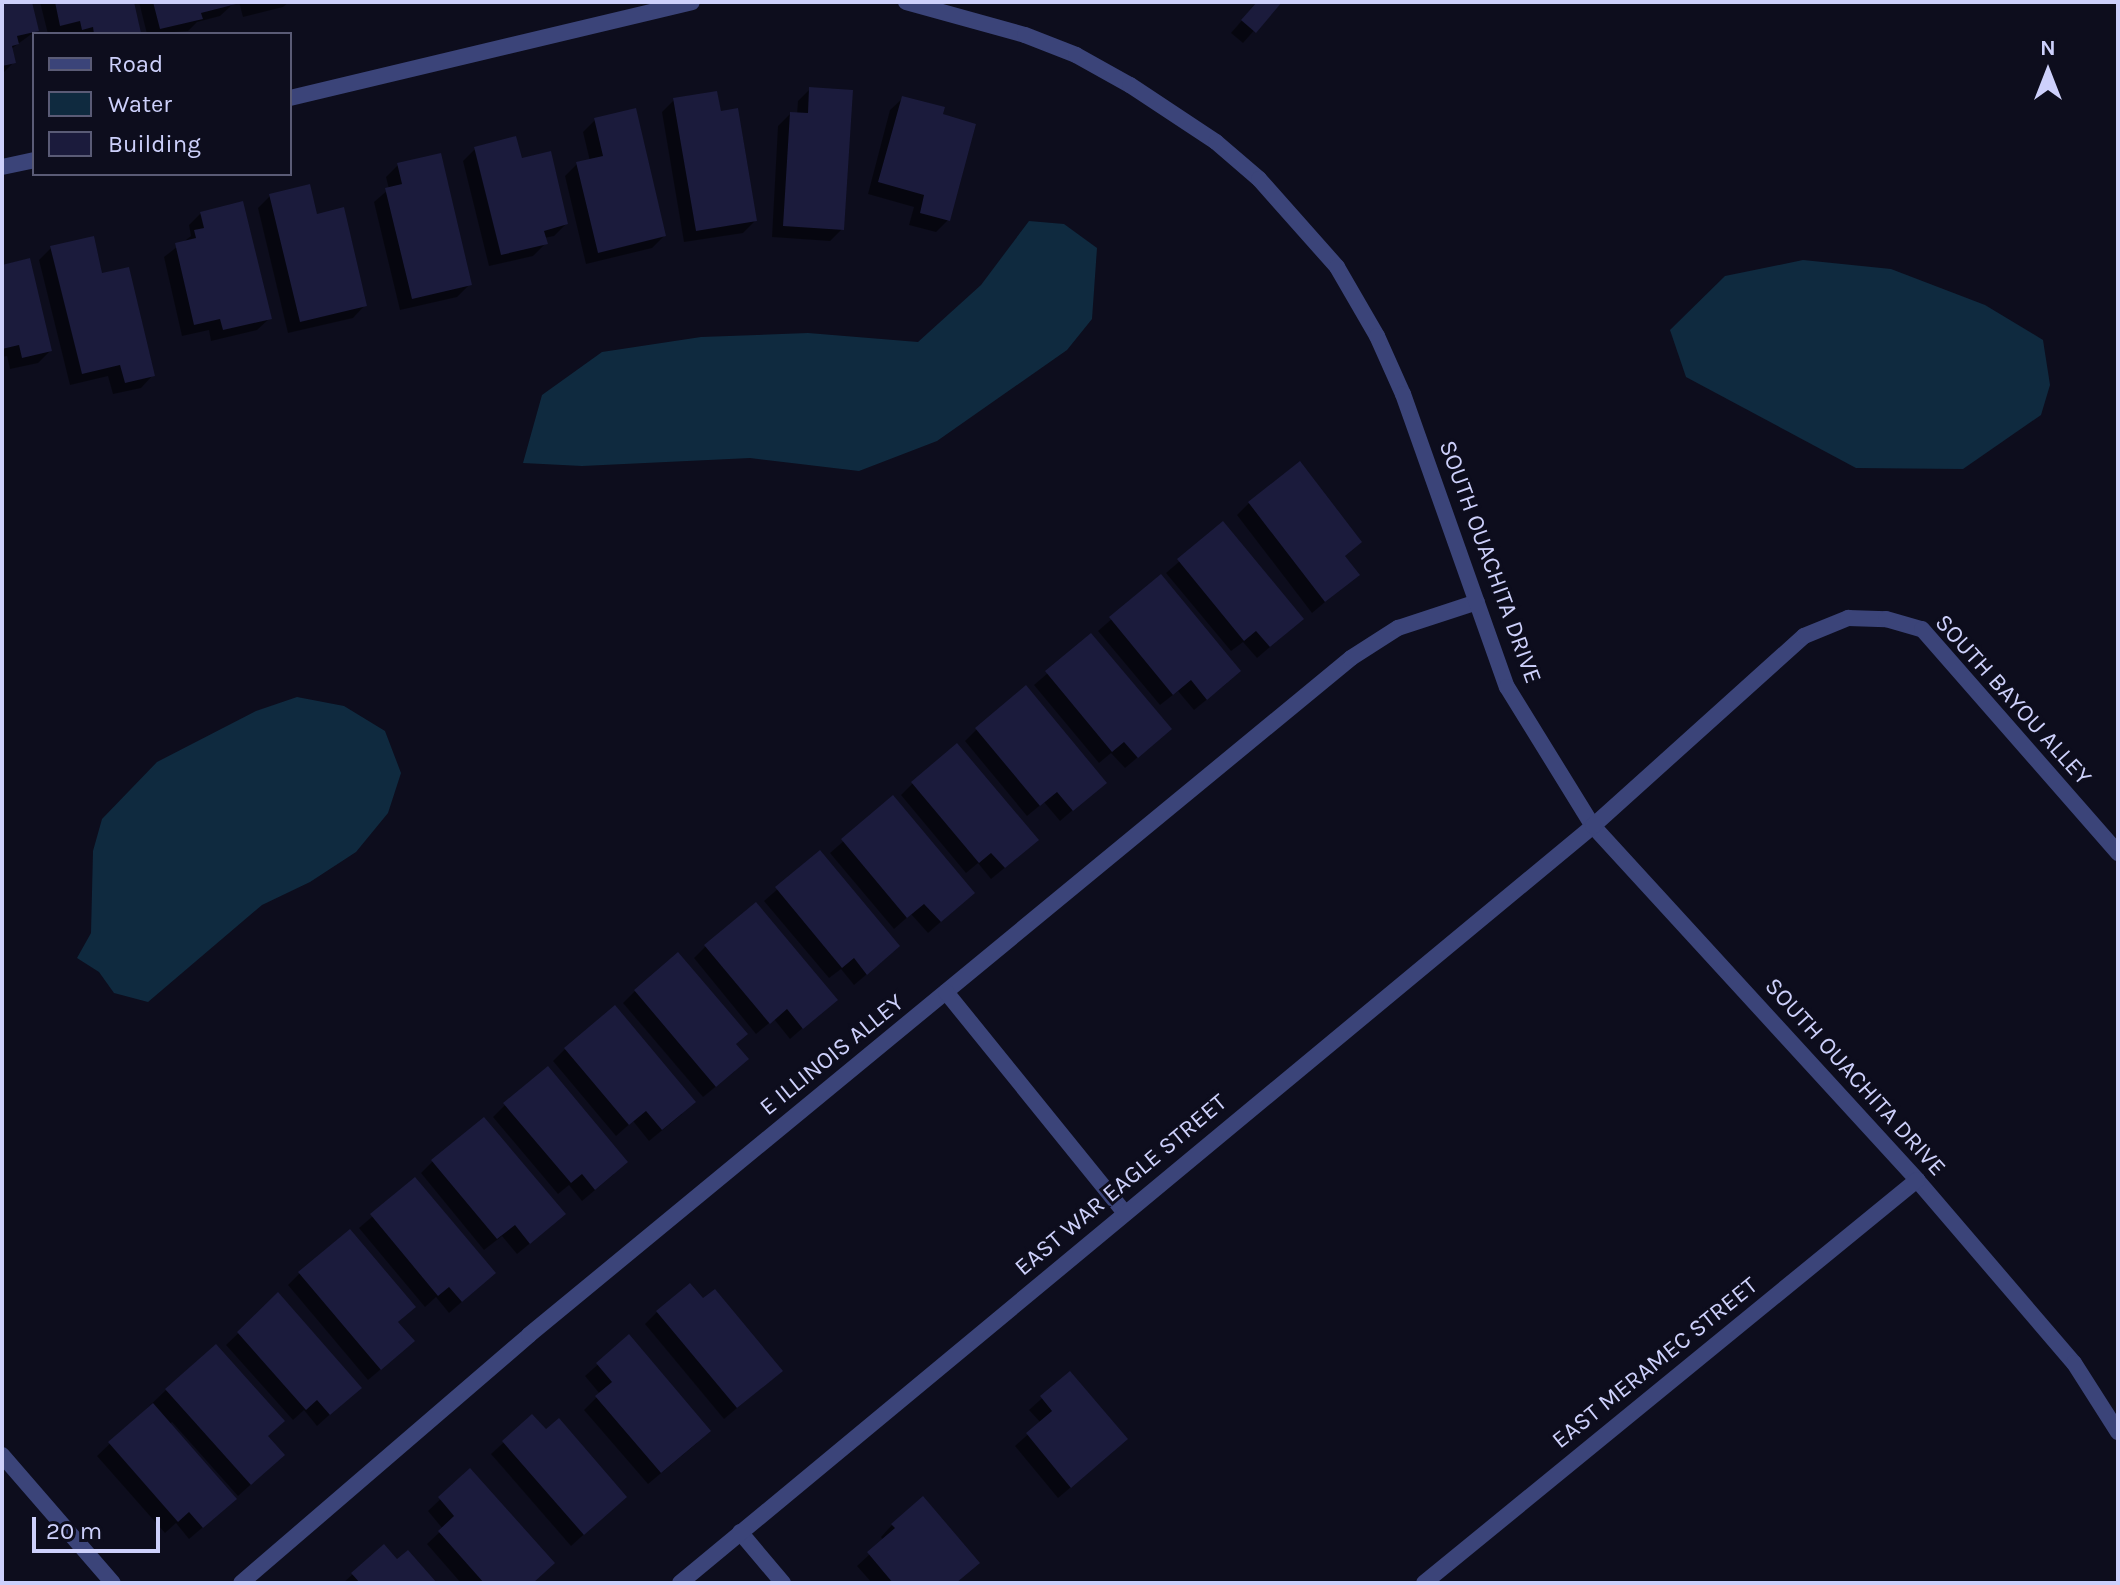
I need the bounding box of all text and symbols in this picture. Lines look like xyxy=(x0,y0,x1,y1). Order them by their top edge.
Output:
legend xyxy=(32,32,292,176)
north arrow xyxy=(2008,32,2088,112)
text: N xyxy=(2040,35,2056,61)
text: Road xyxy=(108,50,163,78)
text: Water xyxy=(108,90,172,118)
text: Building xyxy=(108,130,201,158)
street label: SOUTH OUACHITA DRIVE xyxy=(1433,437,1547,687)
street label: SOUTH BAYOU ALLEY xyxy=(1929,609,2097,791)
street label: SOUTH OUACHITA DRIVE xyxy=(1758,972,1952,1182)
street label: E ILLINOIS ALLEY xyxy=(754,988,910,1122)
street label: EAST WAR EAGLE STREET xyxy=(1009,1088,1233,1282)
street label: EAST MERAMEC STREET xyxy=(1546,1271,1764,1455)
scale bar xyxy=(36,1501,164,1551)
text: 20 m xyxy=(46,1517,102,1545)

